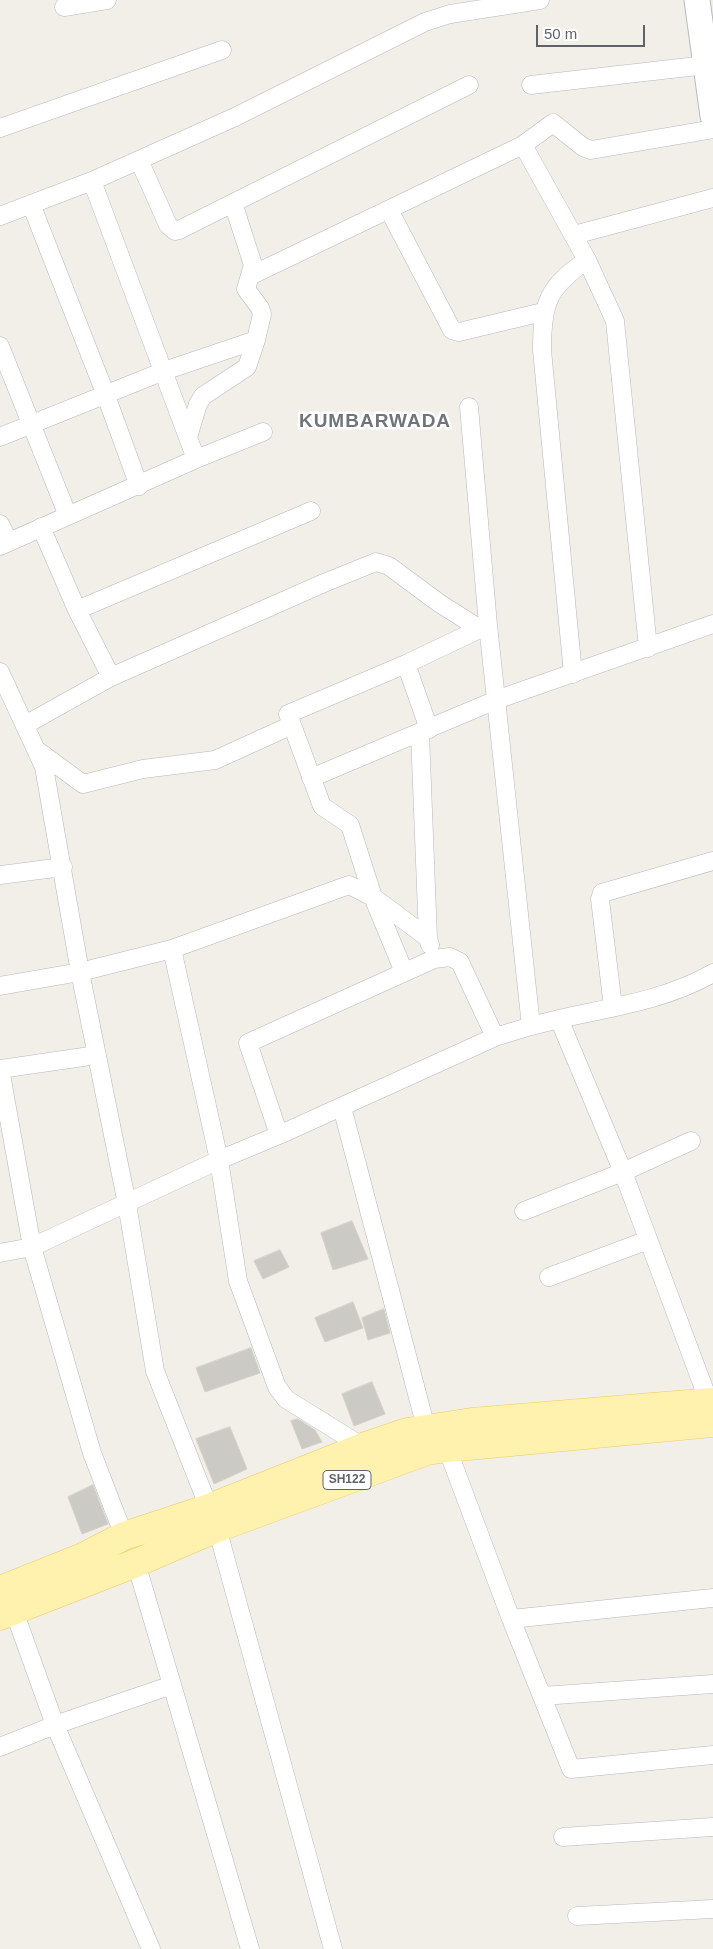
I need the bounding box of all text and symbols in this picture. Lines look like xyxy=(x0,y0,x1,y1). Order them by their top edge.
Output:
scale bar xyxy=(538,15,647,47)
text: 50 m xyxy=(544,25,577,42)
district label: KUMBARWADA xyxy=(298,411,452,433)
road number: SH122 xyxy=(323,1470,371,1490)

